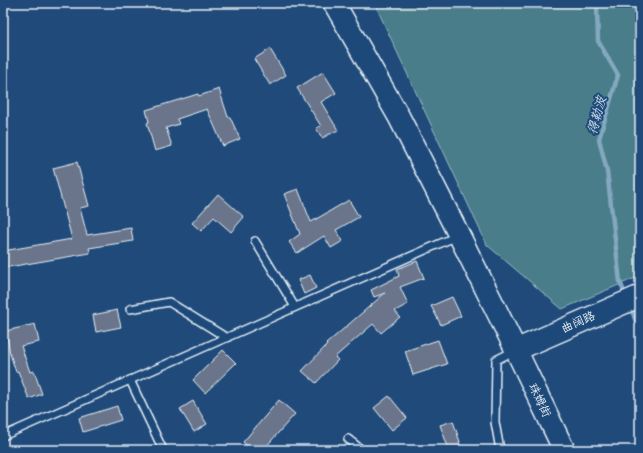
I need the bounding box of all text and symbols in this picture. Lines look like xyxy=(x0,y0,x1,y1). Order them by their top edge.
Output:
water label: 得勒波 xyxy=(582,93,613,137)
street label: 曲阔路 xyxy=(558,306,599,338)
street label: 珠姆街 xyxy=(523,380,556,421)

